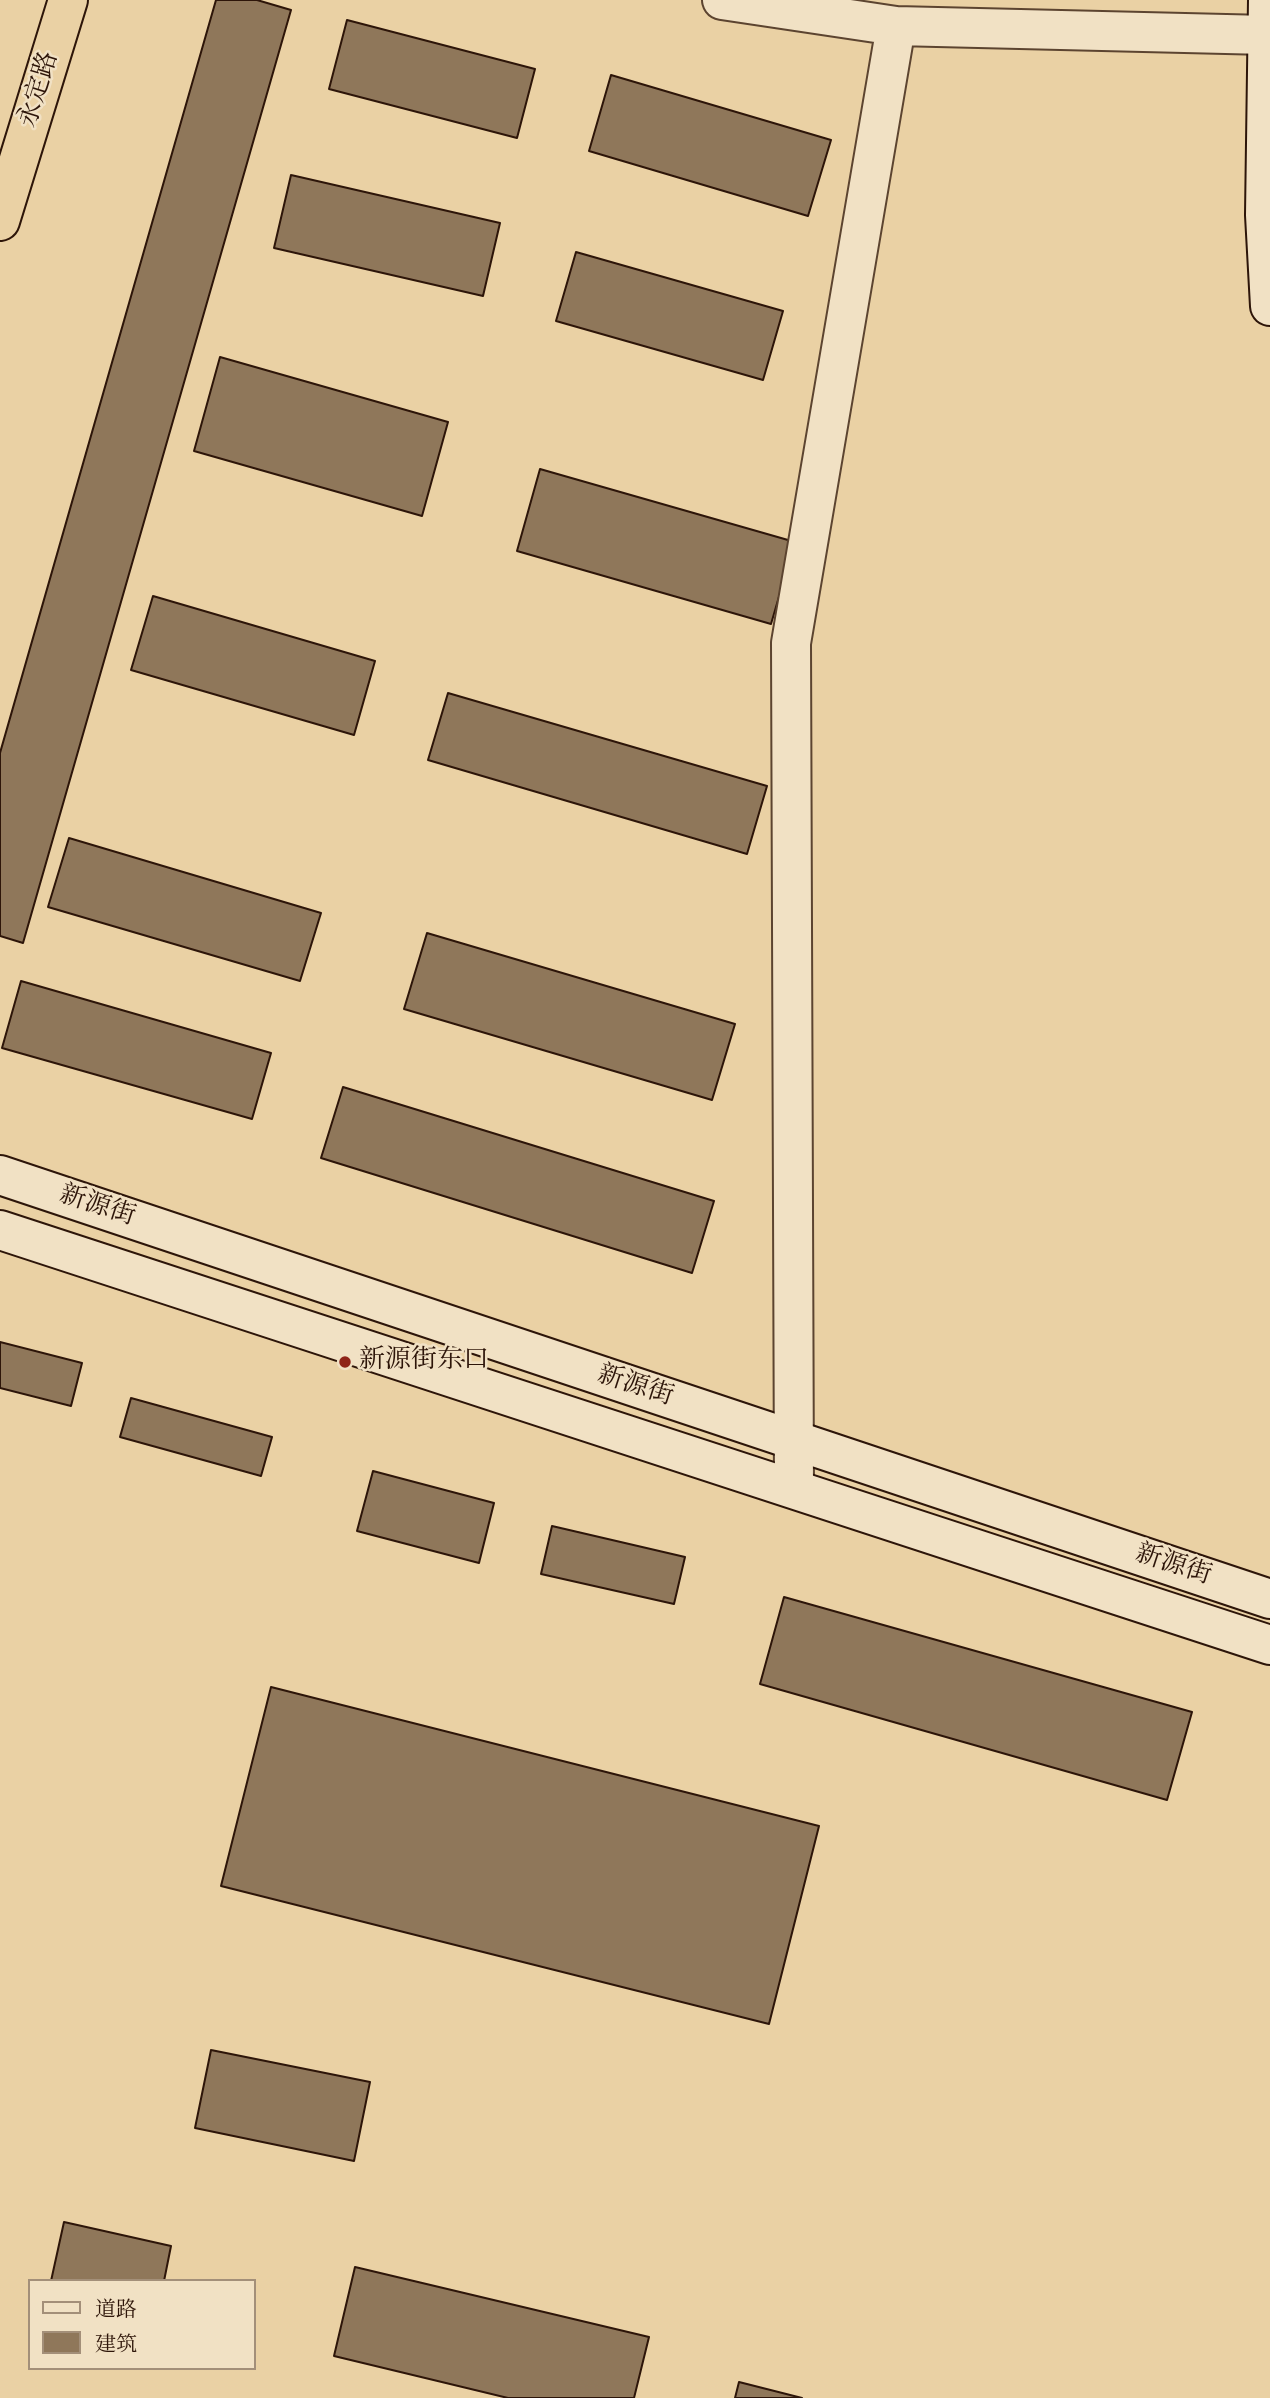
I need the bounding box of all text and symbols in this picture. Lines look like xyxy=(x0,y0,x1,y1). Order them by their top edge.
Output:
street label: 永定路 xyxy=(14,48,66,132)
street label: 新源街 xyxy=(55,1180,139,1234)
place label: 新源街东口 xyxy=(359,1346,489,1378)
marker: 新源街东口 xyxy=(337,1354,353,1370)
street label: 新源街 xyxy=(593,1360,677,1414)
street label: 新源街 xyxy=(1131,1539,1215,1593)
legend xyxy=(28,2279,256,2370)
text: 道路 xyxy=(95,2297,137,2323)
text: 建筑 xyxy=(95,2332,137,2358)

